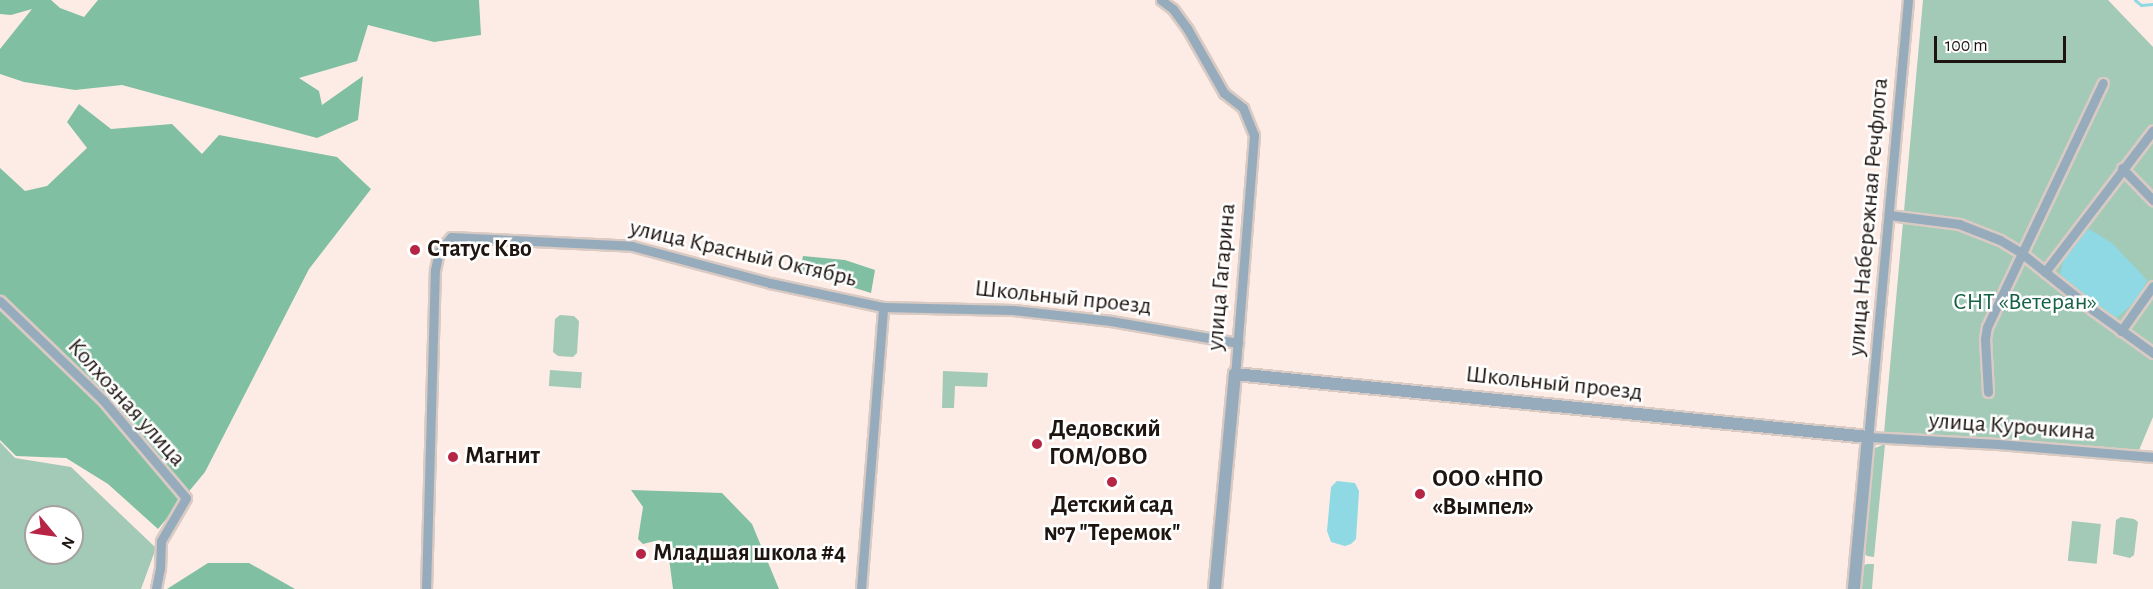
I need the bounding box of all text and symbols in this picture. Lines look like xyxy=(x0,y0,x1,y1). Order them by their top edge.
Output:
scale bar xyxy=(1937,24,2069,62)
text: 100 m xyxy=(1945,37,1988,55)
street label: улица Набережная Речфлота xyxy=(1842,77,1896,357)
street label: улица Гагарина xyxy=(1201,202,1243,352)
street label: улица Красный Октябрь xyxy=(627,214,859,294)
place label: Статус Кво xyxy=(427,236,532,264)
marker: Статус Кво xyxy=(408,243,422,257)
street label: Школьный проезд xyxy=(973,274,1153,322)
park label: СНТ «Ветеран» xyxy=(1953,289,2097,317)
street label: Колхозная улица xyxy=(61,333,191,473)
street label: Школьный проезд xyxy=(1464,360,1644,408)
street label: улица Курочкина xyxy=(1928,407,2096,447)
place label: Дедовский ГОМ/ОВО xyxy=(1049,416,1161,472)
marker: Дедовский ГОМ/ОВО xyxy=(1030,437,1044,451)
place label: Магнит xyxy=(465,443,540,471)
marker: Магнит xyxy=(446,450,460,464)
place label: ООО «НПО «Вымпел» xyxy=(1432,466,1543,522)
marker: Детский сад №7 "Теремок" xyxy=(1105,475,1119,489)
marker: ООО «НПО «Вымпел» xyxy=(1413,487,1427,501)
place label: Детский сад №7 "Теремок" xyxy=(1044,492,1180,548)
north arrow xyxy=(24,505,84,565)
text: N xyxy=(58,534,78,552)
place label: Младшая школа #4 xyxy=(653,540,846,568)
marker: Младшая школа #4 xyxy=(634,547,648,561)

